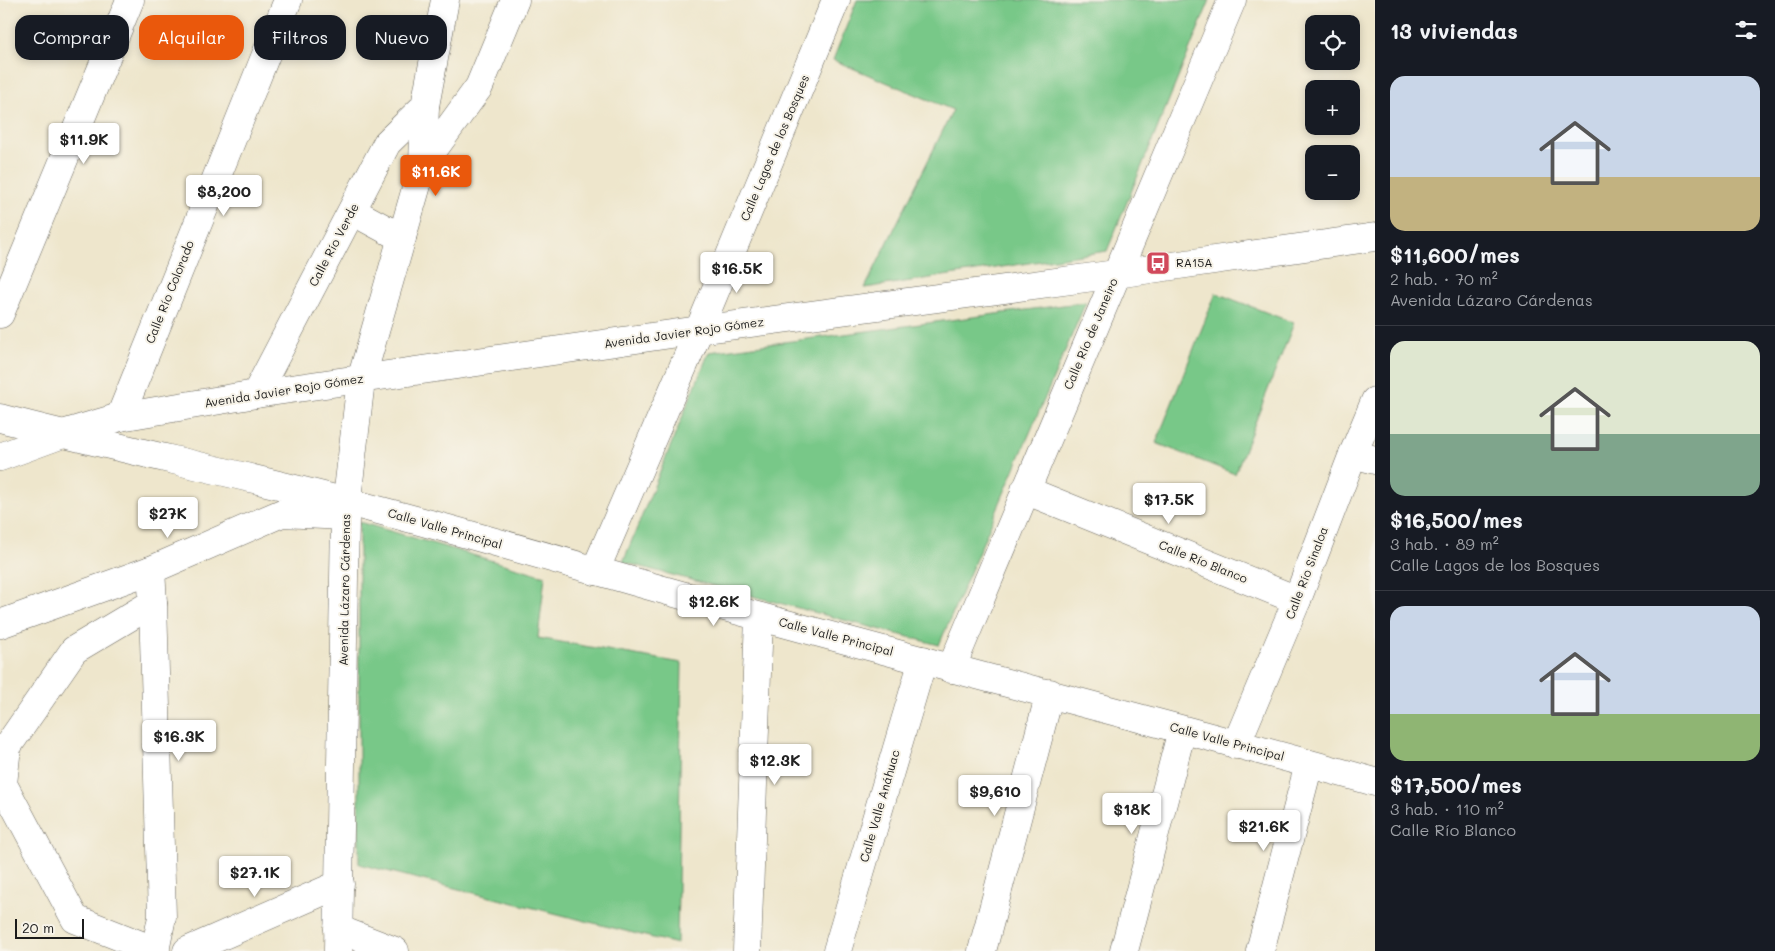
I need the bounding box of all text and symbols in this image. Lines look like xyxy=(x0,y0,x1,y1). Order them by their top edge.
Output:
chip: Comprar xyxy=(15,15,129,60)
chip: Alquilar xyxy=(139,15,244,60)
chip: Filtros xyxy=(254,15,346,60)
chip: Nuevo xyxy=(356,15,447,60)
map controls xyxy=(1305,15,1360,200)
button: locate xyxy=(1305,15,1360,70)
icon: filters xyxy=(1732,16,1760,44)
text: 13 viviendas xyxy=(1390,17,1518,44)
street label: Calle Lagos de los Bosques xyxy=(736,72,812,223)
button: + xyxy=(1305,80,1360,135)
icon: home xyxy=(1530,108,1620,198)
pin: $11.9K xyxy=(43,122,125,165)
text: $11.9K xyxy=(59,128,109,149)
button: − xyxy=(1305,145,1360,200)
pin: $11.6K xyxy=(395,154,477,197)
text: $11.6K xyxy=(411,160,461,181)
pin: $8,200 xyxy=(183,174,265,217)
text: $8,200 xyxy=(197,180,251,201)
street label: Calle Río Verde xyxy=(304,200,362,289)
street label: Calle Río Colorado xyxy=(141,238,197,346)
text: $11,600/mes xyxy=(1390,241,1520,268)
bus stop icon: RA15A xyxy=(1145,250,1171,276)
pin: $16.5K xyxy=(696,252,778,294)
place label: RA15A xyxy=(1176,254,1213,270)
text: $16.5K xyxy=(711,257,763,278)
text: 2 hab. · 70 m² xyxy=(1390,268,1498,289)
street label: Calle Río de Janeiro xyxy=(1059,275,1121,392)
text: Avenida Lázaro Cárdenas xyxy=(1390,289,1593,310)
street label: Avenida Javier Rojo Gómez xyxy=(603,313,765,351)
street label: Avenida Javier Rojo Gómez xyxy=(203,369,365,411)
icon: home xyxy=(1530,374,1620,464)
pin: $17.5K xyxy=(1128,482,1210,525)
text: $17.5K xyxy=(1144,488,1194,509)
pin: $27K xyxy=(138,496,198,539)
text: $27K xyxy=(149,502,187,523)
street label: Calle Valle Principal xyxy=(386,504,504,552)
text: $16,500/mes xyxy=(1390,506,1523,533)
street label: Avenida Lázaro Cárdenas xyxy=(335,514,353,666)
street label: Calle Río Sinaloa xyxy=(1281,524,1331,621)
text: 3 hab. · 89 m² xyxy=(1390,533,1499,554)
street label: Calle Río Blanco xyxy=(1157,536,1250,586)
text: Calle Lagos de los Bosques xyxy=(1390,554,1600,575)
pin: $12.6K xyxy=(673,584,755,627)
text: $12.6K xyxy=(688,590,740,611)
street label: Calle Valle Principal xyxy=(777,613,895,659)
icon: home xyxy=(1530,639,1620,729)
street label: Calle Valle Principal xyxy=(1168,718,1286,764)
pin: $16.3K xyxy=(138,720,220,762)
text: $16.3K xyxy=(153,725,205,746)
pin: $12.3K xyxy=(734,744,816,786)
street label: Calle Valle Anáhuac xyxy=(855,748,903,864)
text: $12.3K xyxy=(750,749,800,770)
text: $17,500/mes xyxy=(1390,771,1522,798)
pin: $9,610 xyxy=(954,774,1036,817)
text: $9,610 xyxy=(969,780,1021,801)
pin: $18K xyxy=(1102,792,1162,835)
text: $18K xyxy=(1113,798,1151,819)
text: 3 hab. · 110 m² xyxy=(1390,798,1504,819)
pin: $21.6K xyxy=(1223,810,1305,852)
text: $21.6K xyxy=(1238,815,1290,836)
text: Calle Río Blanco xyxy=(1390,819,1516,840)
pin: $27.1K xyxy=(214,856,296,898)
text: $27.1K xyxy=(230,861,280,882)
scale bar xyxy=(15,916,84,939)
text: 20 m xyxy=(22,918,54,937)

